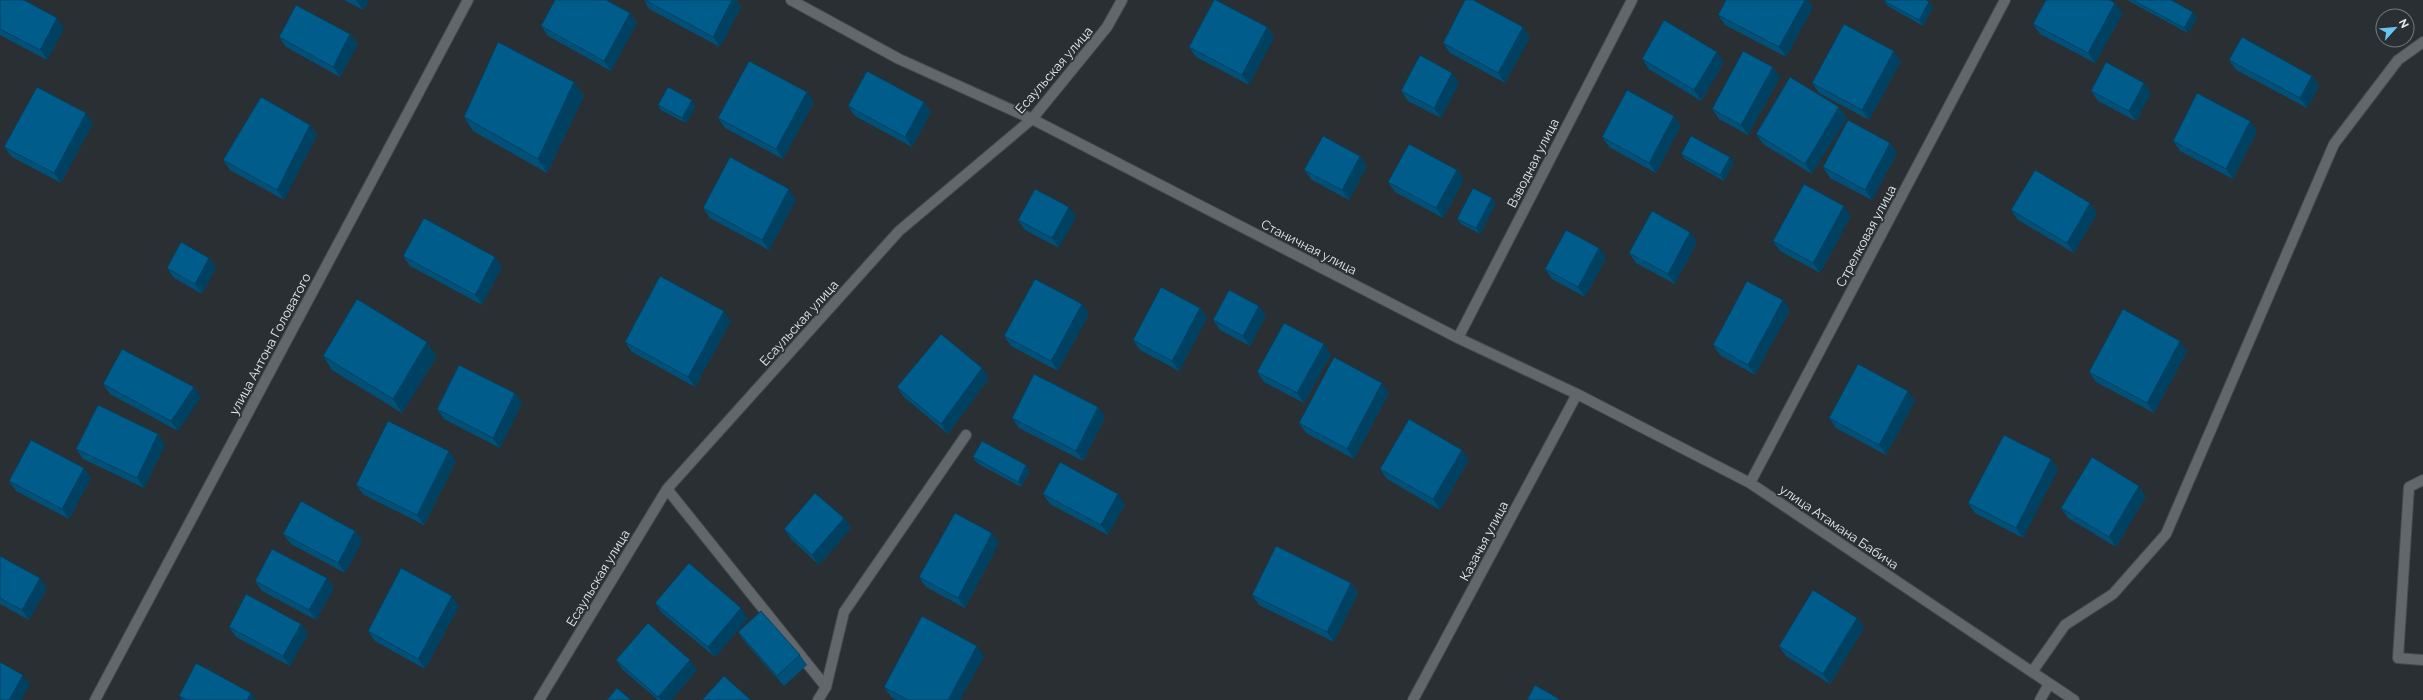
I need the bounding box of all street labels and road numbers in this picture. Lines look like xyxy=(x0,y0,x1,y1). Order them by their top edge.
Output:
street label: Есаульская улица xyxy=(1012,24,1096,116)
street label: Взводная улица xyxy=(1504,116,1562,210)
street label: Стрелковая улица xyxy=(1833,183,1899,289)
street label: Станичная улица xyxy=(1259,216,1359,278)
street label: улица Антона Головатого xyxy=(226,270,314,417)
street label: Есаульская улица xyxy=(757,277,841,369)
street label: улица Атамана Бабича xyxy=(1777,482,1901,572)
street label: Казачья улица xyxy=(1457,499,1511,583)
street label: Есаульская улица xyxy=(563,527,633,629)

